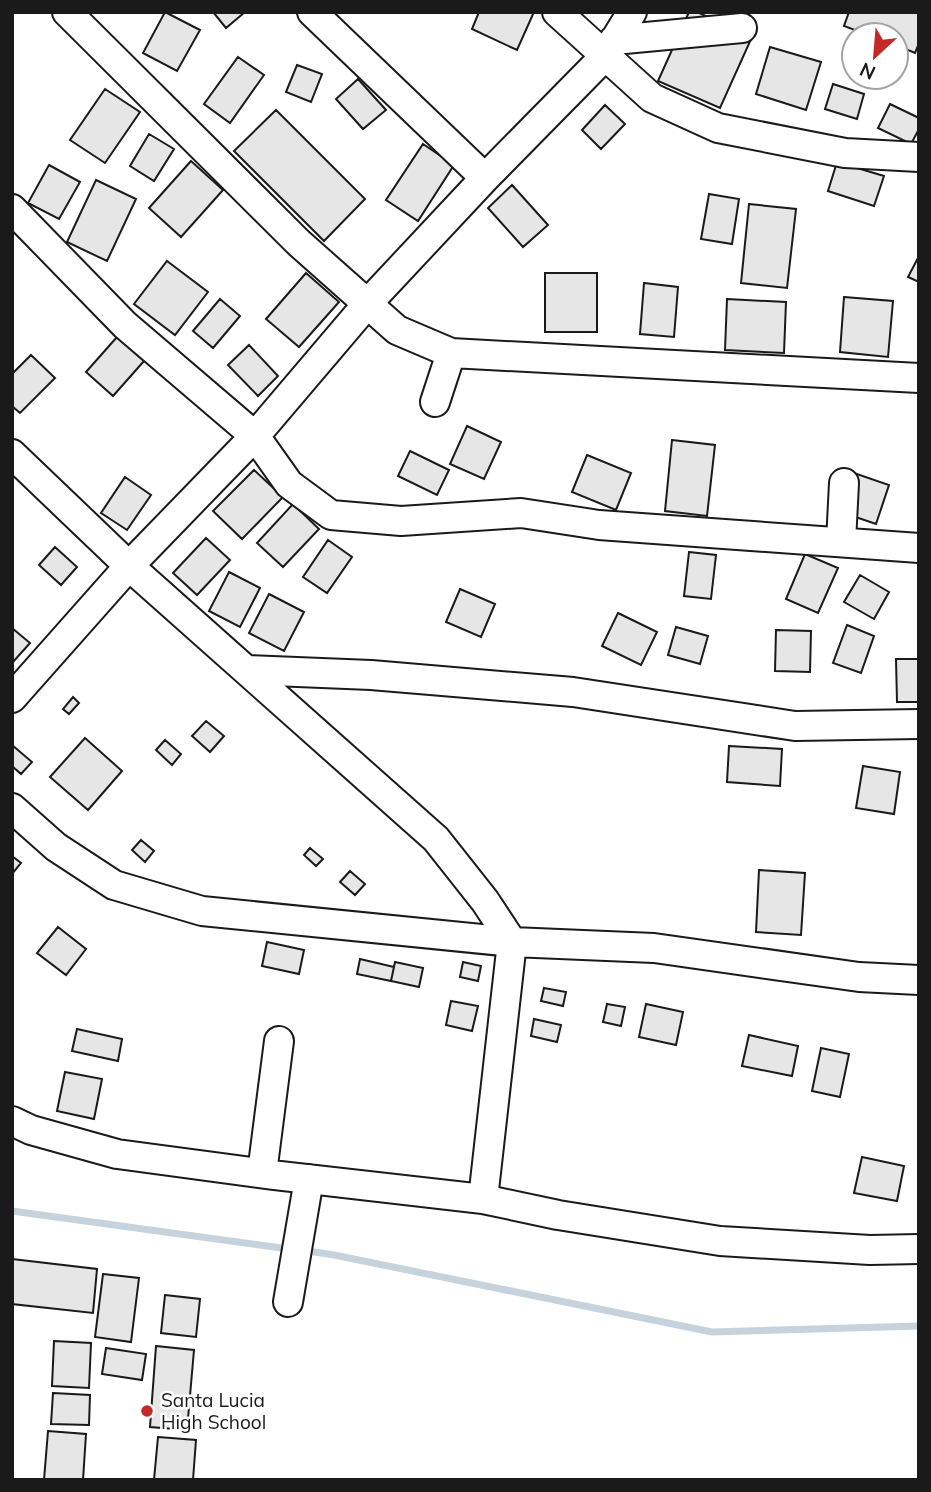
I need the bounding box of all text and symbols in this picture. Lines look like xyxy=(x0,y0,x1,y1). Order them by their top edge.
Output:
north arrow xyxy=(840,21,910,91)
text: N xyxy=(856,57,879,85)
place label: Santa Lucia High School xyxy=(161,1388,266,1434)
marker: Santa Lucia High School xyxy=(139,1403,155,1419)

